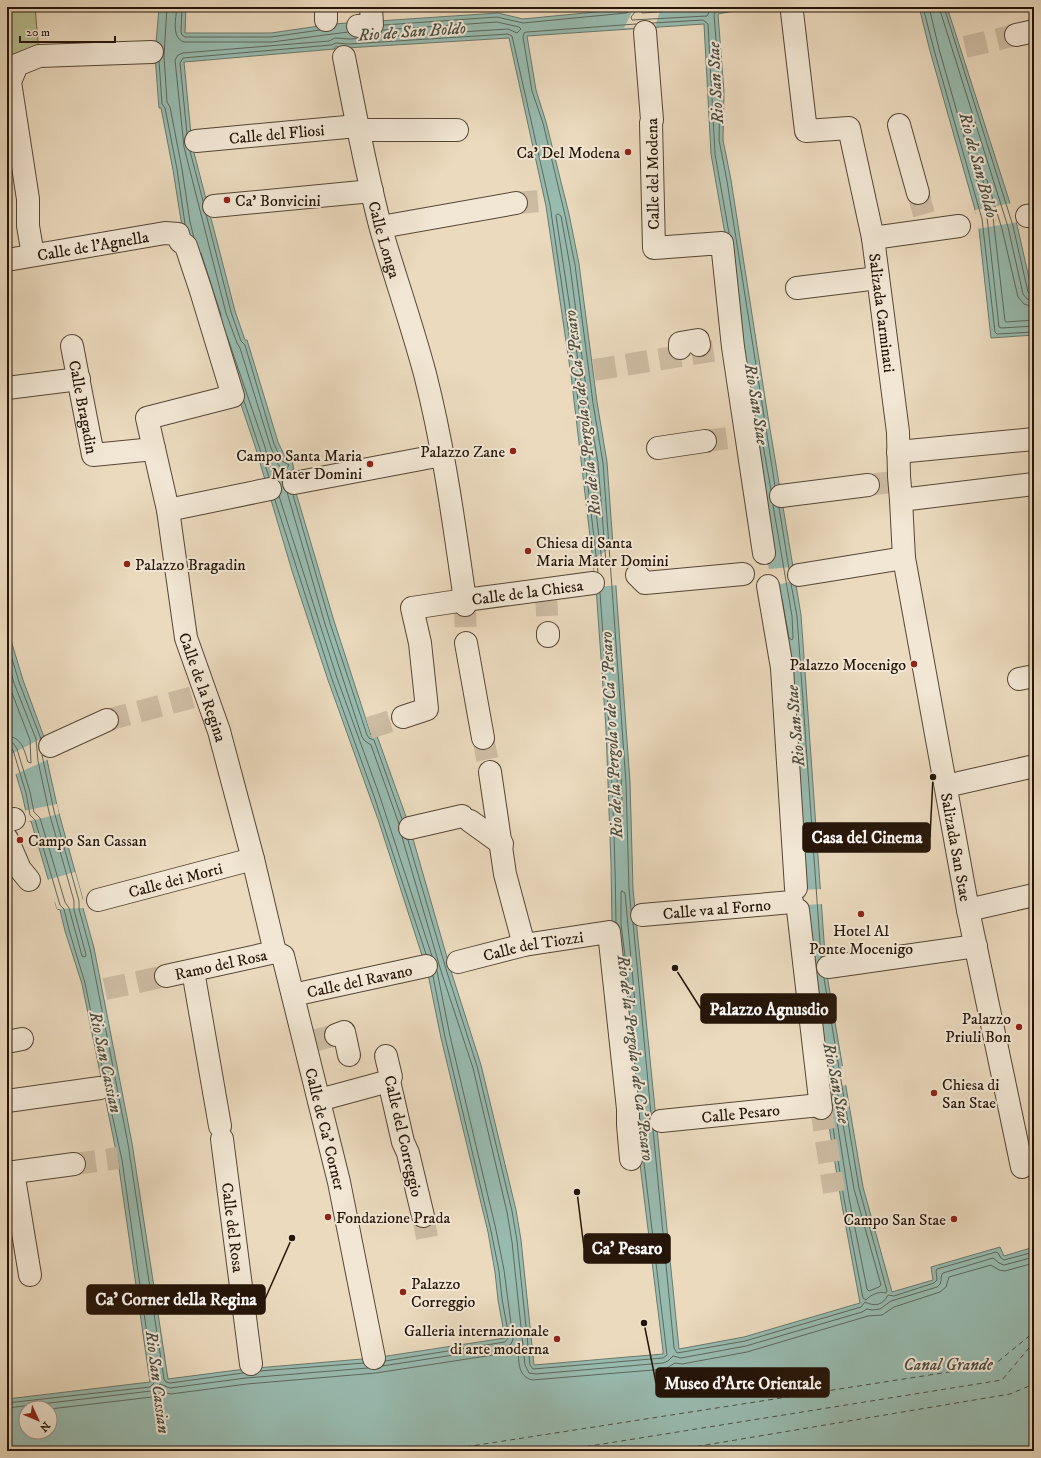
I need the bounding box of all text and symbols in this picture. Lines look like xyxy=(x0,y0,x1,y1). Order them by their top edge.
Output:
water label: Rio de San Boldo xyxy=(356,17,467,47)
scale bar xyxy=(20,18,115,44)
text: 20 m xyxy=(26,25,50,40)
water label: Rio San Stae xyxy=(703,40,729,125)
water label: Rio de San Boldo xyxy=(953,109,1003,220)
street label: Calle del Modena xyxy=(642,118,664,230)
street label: Calle del Fliosi xyxy=(228,120,325,149)
place label: Ca' Del Modena xyxy=(516,143,620,163)
marker: Ca' Del Modena xyxy=(623,147,633,157)
place label: Ca' Bonvicini xyxy=(235,191,321,211)
marker: Ca' Bonvicini xyxy=(222,195,232,205)
street label: Calle Longa xyxy=(363,199,404,281)
street label: Calle de l'Agnella xyxy=(36,227,150,266)
street label: Salizada Carminati xyxy=(864,252,899,374)
water label: Rio de la Pergola o de Ca' Pesaro xyxy=(559,309,607,518)
street label: Calle Bragadin xyxy=(64,359,102,456)
water label: Rio San Stae xyxy=(739,361,773,448)
place label: Palazzo Zane xyxy=(420,442,505,462)
place label: Campo Santa Maria Mater Domini xyxy=(236,446,362,484)
marker: Palazzo Zane xyxy=(508,446,518,456)
marker: Campo Santa Maria Mater Domini xyxy=(365,459,375,469)
place label: Chiesa di Santa Maria Mater Domini xyxy=(536,533,669,571)
marker: Chiesa di Santa Maria Mater Domini xyxy=(523,546,533,556)
place label: Palazzo Bragadin xyxy=(135,555,246,575)
marker: Palazzo Bragadin xyxy=(122,559,132,569)
street label: Calle de la Chiesa xyxy=(471,575,585,610)
street label: Calle de la Regina xyxy=(174,630,230,744)
water label: Rio de la Pergola o de Ca' Pesaro xyxy=(596,631,628,840)
place label: Palazzo Mocenigo xyxy=(789,655,906,675)
marker: Palazzo Mocenigo xyxy=(909,659,919,669)
water label: Rio San Stae xyxy=(781,683,811,769)
street label: Salizada San Stae xyxy=(936,791,975,903)
callout: Casa del Cinema xyxy=(803,823,930,852)
text: Casa del Cinema xyxy=(812,827,923,849)
place label: Campo San Cassan xyxy=(28,831,148,851)
marker: Campo San Cassan xyxy=(15,835,25,845)
street label: Calle dei Morti xyxy=(126,858,225,903)
street label: Calle va al Forno xyxy=(662,895,772,924)
marker: Hotel Al Ponte Mocenigo xyxy=(856,909,866,919)
place label: Hotel Al Ponte Mocenigo xyxy=(809,921,913,959)
street label: Calle del Tiozzi xyxy=(481,927,585,966)
street label: Ramo del Rosa xyxy=(173,945,269,985)
water label: Rio de la Pergola o de Ca' Pesaro xyxy=(611,953,659,1162)
street label: Calle del Ravano xyxy=(305,960,414,1003)
callout: Palazzo Agnusdio xyxy=(701,994,836,1023)
text: Palazzo Agnusdio xyxy=(710,999,829,1021)
water label: Rio San Cassian xyxy=(83,1008,127,1115)
place label: Palazzo Priuli Bon xyxy=(945,1009,1012,1047)
marker: Palazzo Priuli Bon xyxy=(1014,1022,1024,1032)
water label: Rio San Stae xyxy=(817,1040,855,1127)
street label: Calle de Ca' Corner xyxy=(300,1066,349,1192)
street label: Calle del Correggio xyxy=(379,1073,427,1199)
place label: Chiesa di San Stae xyxy=(942,1075,999,1113)
marker: Chiesa di San Stae xyxy=(929,1088,939,1098)
street label: Calle Pesaro xyxy=(701,1100,781,1128)
street label: Calle del Rosa xyxy=(217,1181,248,1274)
place label: Fondazione Prada xyxy=(336,1208,450,1228)
place label: Campo San Stae xyxy=(843,1210,946,1230)
marker: Fondazione Prada xyxy=(323,1212,333,1222)
marker: Campo San Stae xyxy=(949,1214,959,1224)
callout: Ca' Pesaro xyxy=(584,1234,670,1263)
text: Ca' Pesaro xyxy=(592,1238,662,1260)
place label: Palazzo Correggio xyxy=(411,1274,476,1312)
callout: Ca' Corner della Regina xyxy=(87,1285,265,1314)
marker: Palazzo Correggio xyxy=(398,1287,408,1297)
text: Ca' Corner della Regina xyxy=(95,1289,258,1311)
place label: Galleria internazionale di arte moderna xyxy=(404,1321,549,1359)
water label: Rio San Cassian xyxy=(140,1329,174,1435)
marker: Galleria internazionale di arte moderna xyxy=(552,1334,562,1344)
water label: Canal Grande xyxy=(903,1354,994,1376)
callout: Museo d'Arte Orientale xyxy=(656,1368,829,1397)
text: Museo d'Arte Orientale xyxy=(664,1373,822,1395)
north arrow xyxy=(18,1400,58,1440)
text: N xyxy=(36,1418,53,1434)

